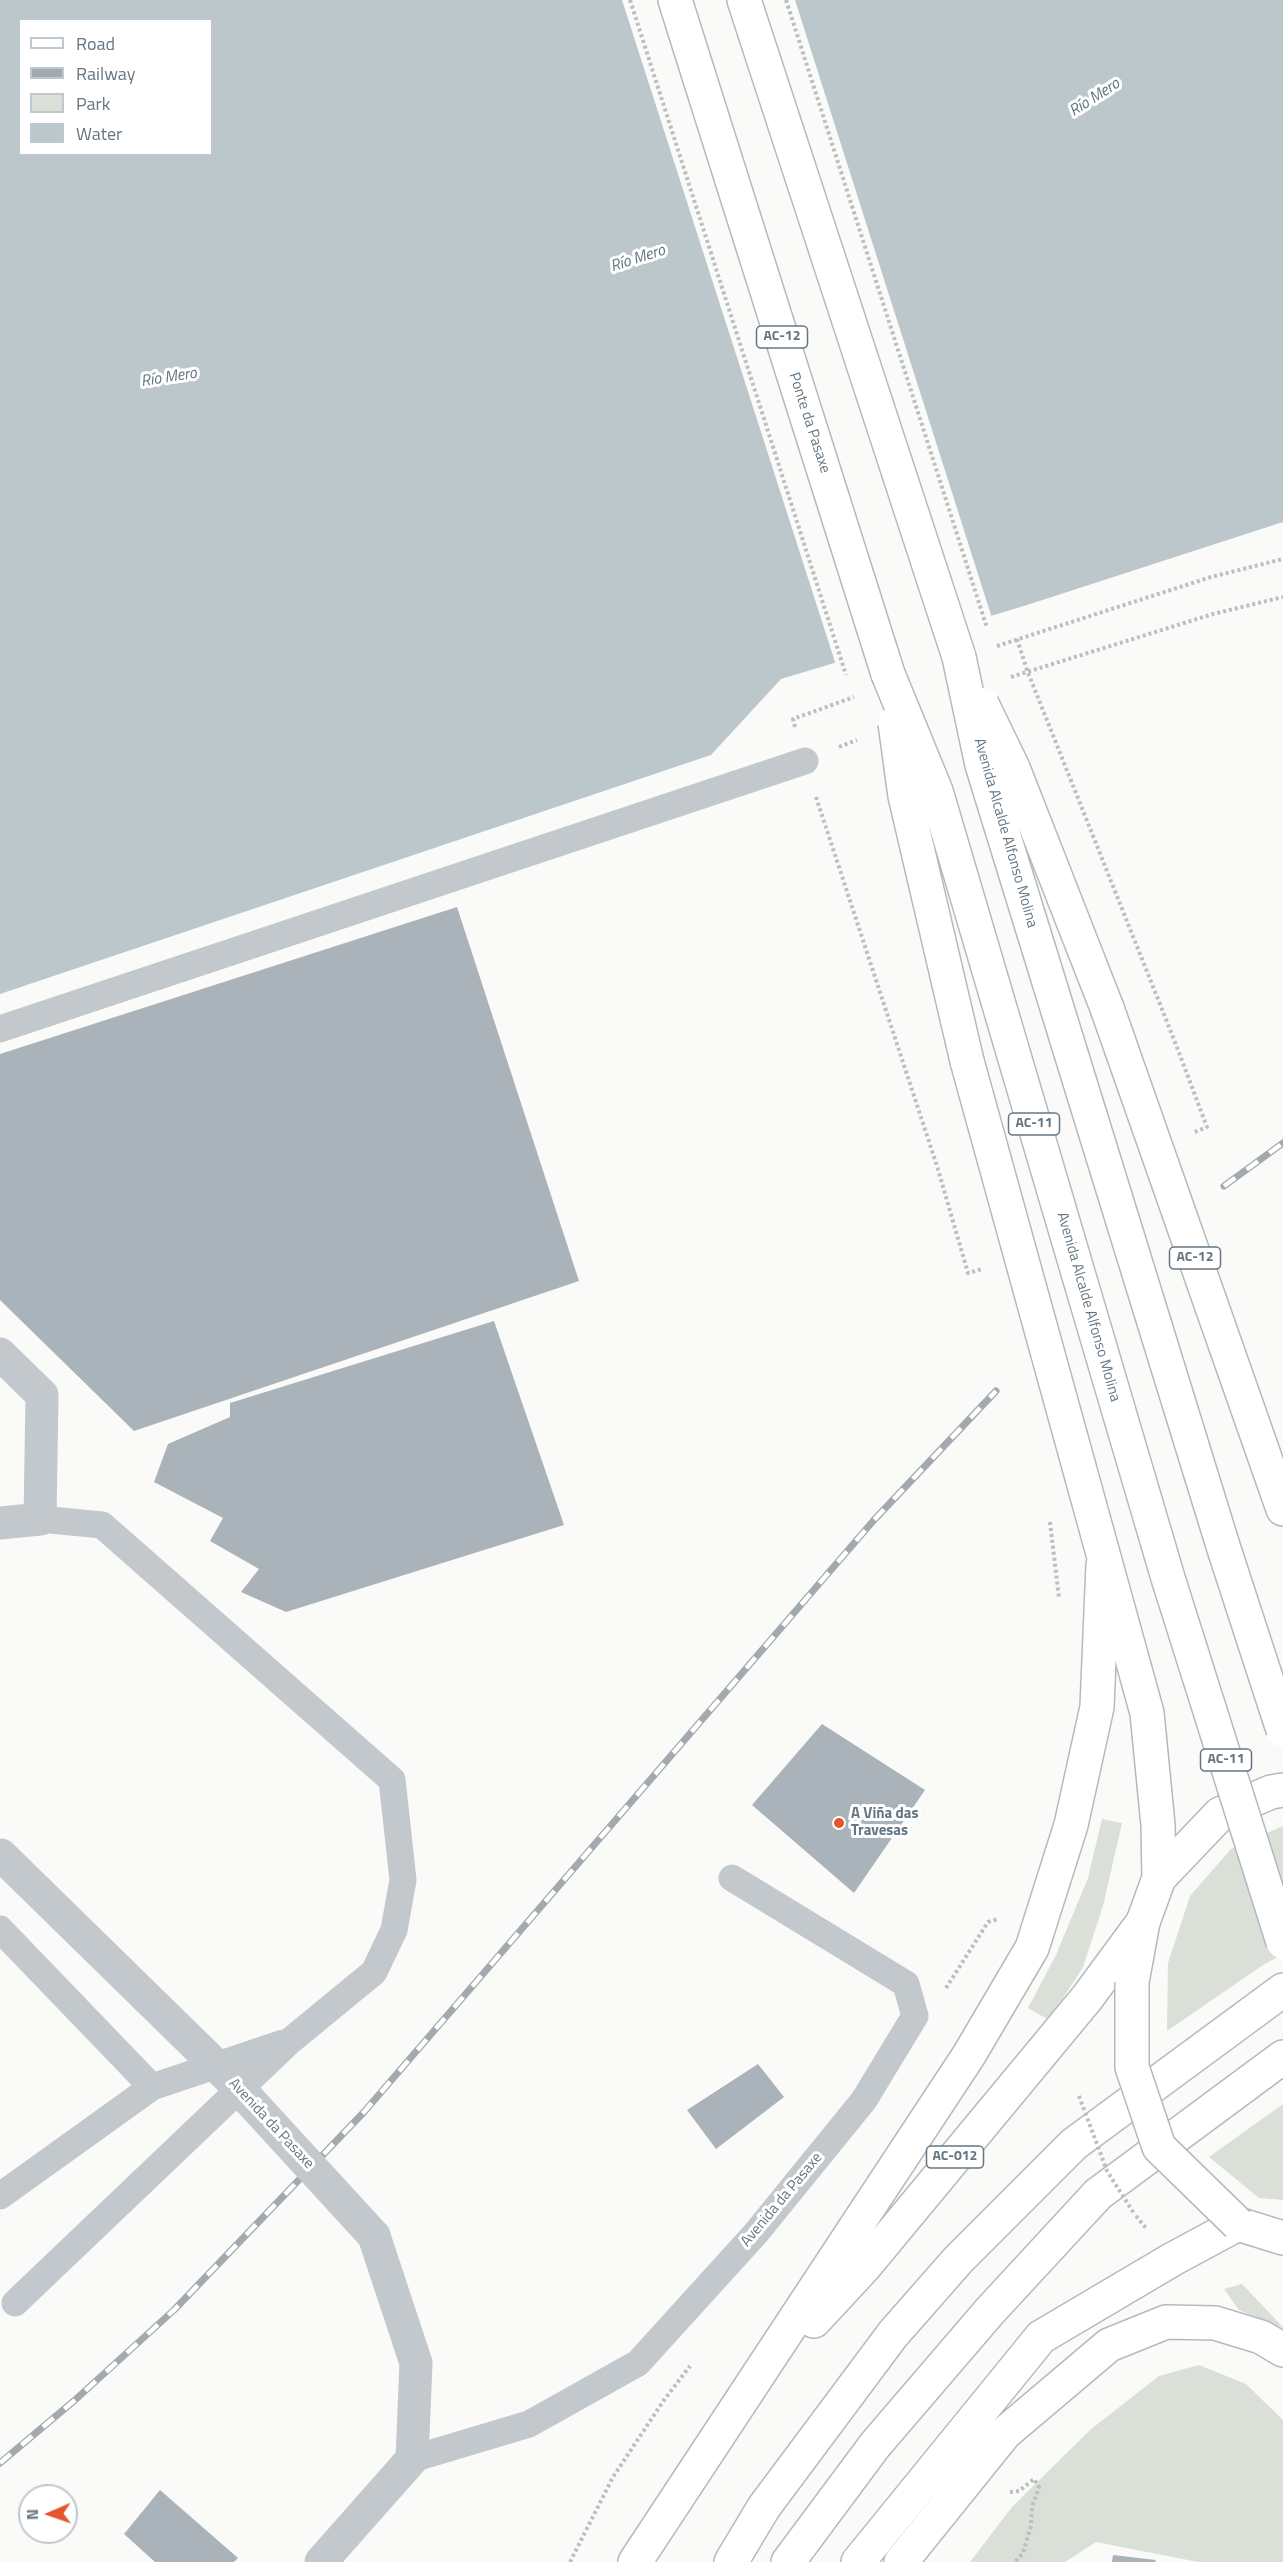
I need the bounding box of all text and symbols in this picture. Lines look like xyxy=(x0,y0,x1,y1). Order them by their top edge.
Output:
legend xyxy=(18,18,213,156)
text: Road xyxy=(76,30,115,57)
text: Railway xyxy=(76,60,135,87)
water label: Río Mero xyxy=(1066,75,1124,121)
text: Park xyxy=(76,90,110,117)
text: Water xyxy=(76,120,122,147)
water label: Río Mero xyxy=(608,241,668,277)
road number: AC-12 xyxy=(756,326,808,348)
water label: Río Mero xyxy=(140,364,198,392)
street label: Ponte da Pasaxe xyxy=(784,370,834,476)
street label: Avenida Alcalde Alfonso Molina xyxy=(969,736,1041,930)
road number: AC-11 xyxy=(1008,1113,1060,1135)
street label: Avenida Alcalde Alfonso Molina xyxy=(1052,1210,1124,1404)
road number: AC-12 xyxy=(1170,1247,1220,1269)
road number: AC-11 xyxy=(1200,1749,1252,1771)
place label: A Viña das Travesas xyxy=(851,1805,918,1840)
marker: A Viña das Travesas xyxy=(832,1816,846,1830)
street label: Avenida da Pasaxe xyxy=(224,2075,318,2173)
road number: AC-012 xyxy=(926,2146,984,2168)
street label: Avenida da Pasaxe xyxy=(737,2149,827,2251)
north arrow xyxy=(18,2484,78,2544)
text: N xyxy=(20,2509,44,2521)

